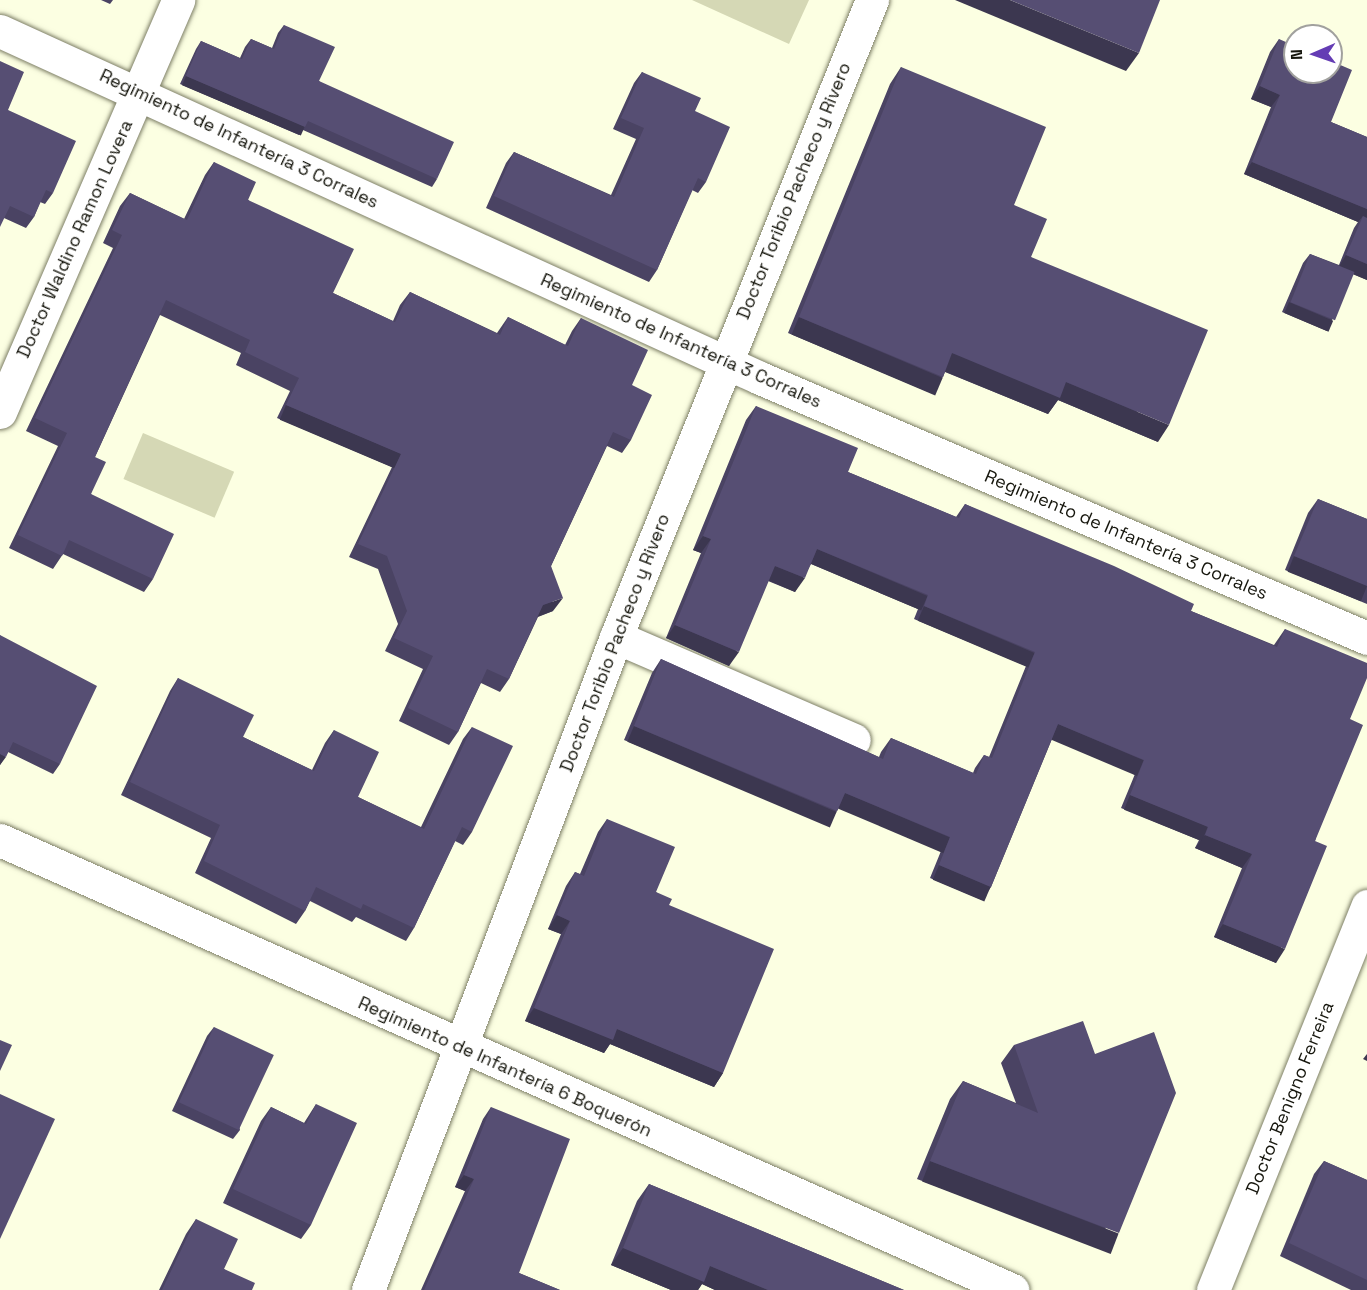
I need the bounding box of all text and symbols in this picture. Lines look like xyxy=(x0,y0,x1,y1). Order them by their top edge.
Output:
north arrow xyxy=(1283,24,1343,84)
text: N xyxy=(1286,49,1307,60)
street label: Doctor Toribio Pacheco y Rivero xyxy=(732,59,856,323)
street label: Regimiento de Infantería 3 Corrales xyxy=(96,65,382,213)
street label: Doctor Waldino Ramon Lovera xyxy=(13,117,137,361)
street label: Regimiento de Infantería 3 Corrales xyxy=(537,269,825,413)
street label: Regimiento de Infantería 3 Corrales xyxy=(981,465,1271,605)
street label: Doctor Toribio Pacheco y Rivero xyxy=(556,511,674,775)
street label: Regimiento de Infantería 6 Boquerón xyxy=(355,992,655,1142)
street label: Doctor Benigno Ferreira xyxy=(1241,999,1339,1197)

